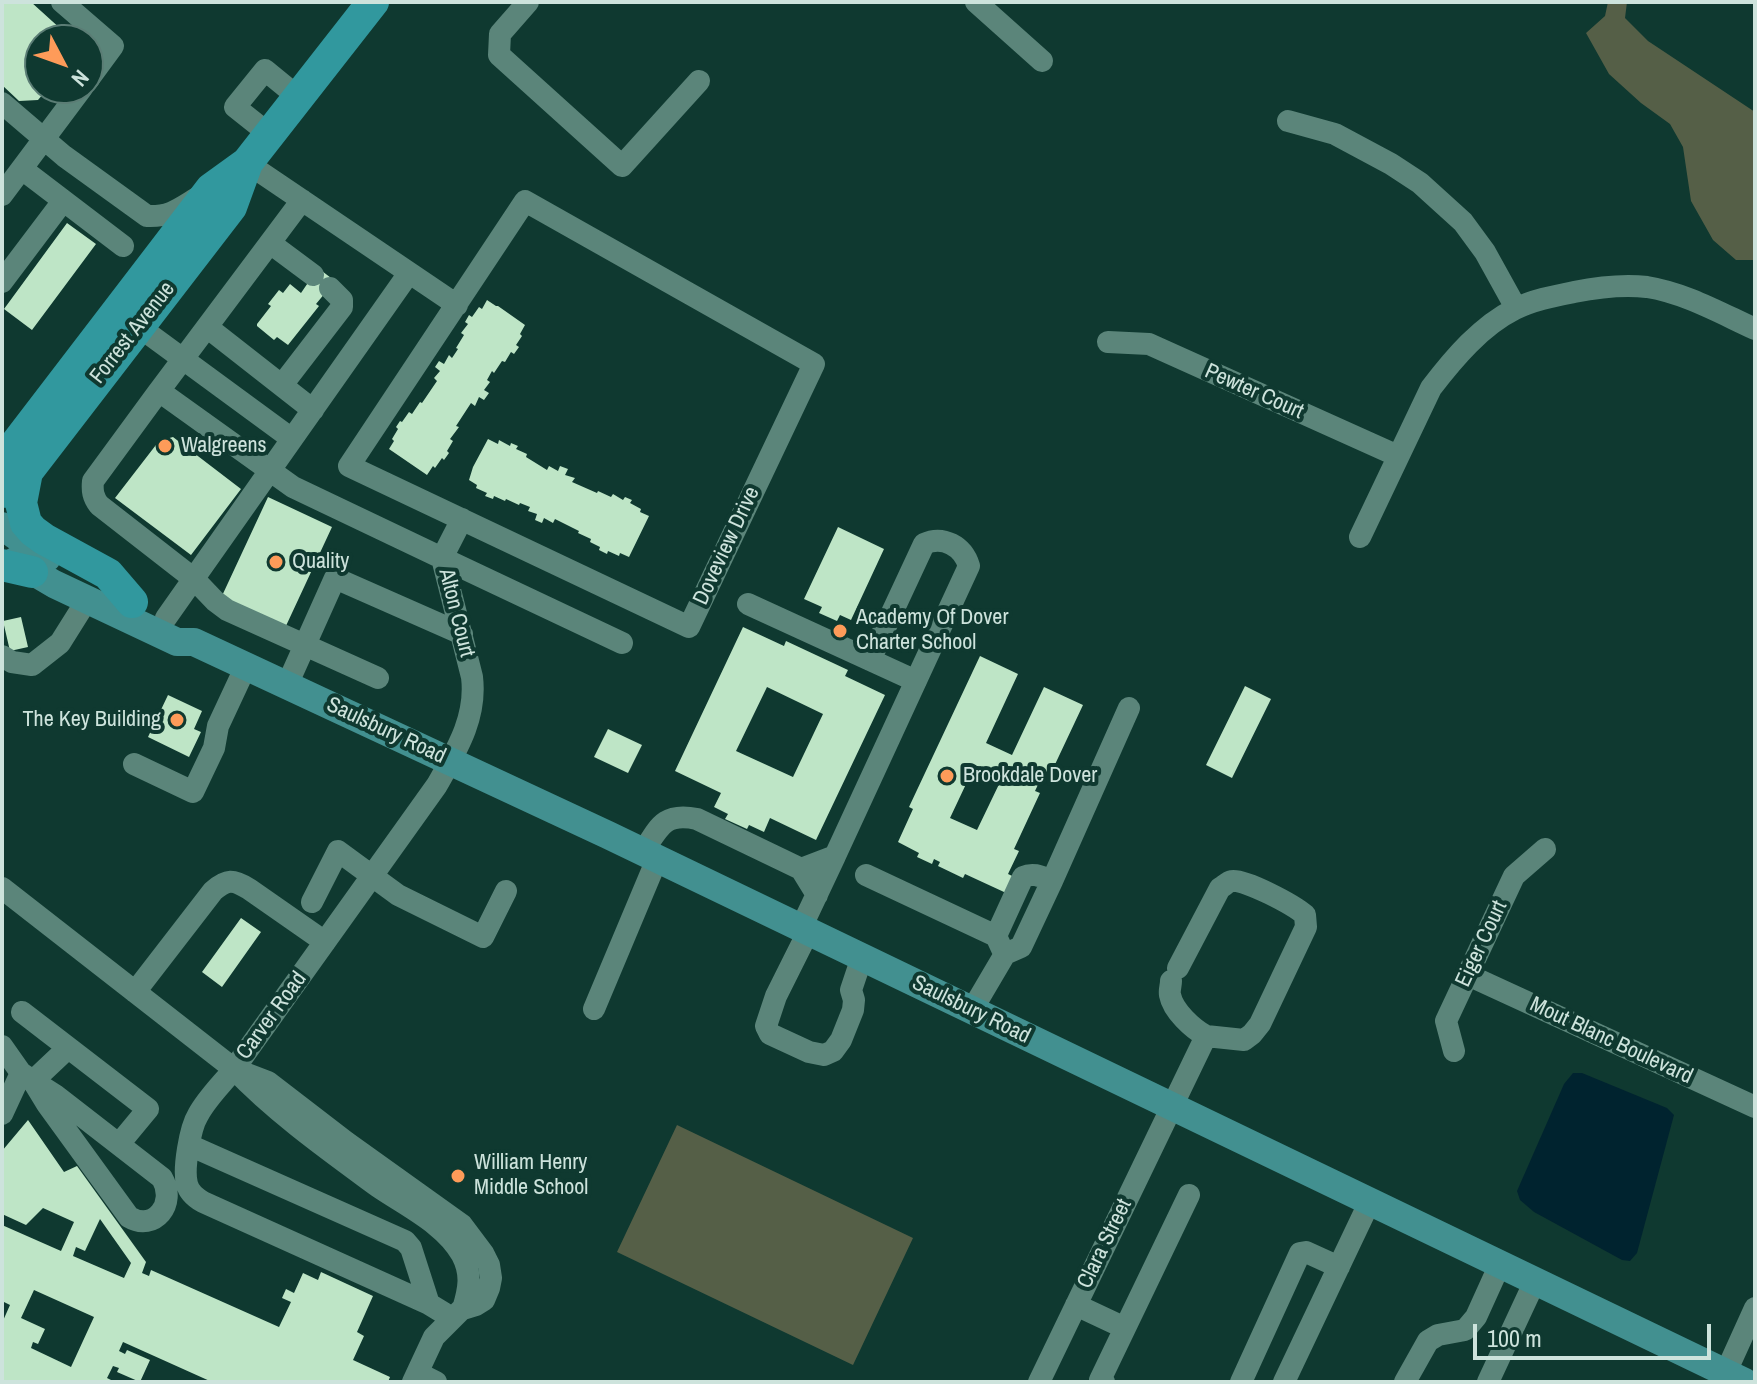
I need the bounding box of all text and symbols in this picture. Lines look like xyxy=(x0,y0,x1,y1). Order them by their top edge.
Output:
north arrow xyxy=(24,24,104,104)
text: N xyxy=(65,64,96,93)
street label: Forrest Avenue xyxy=(85,277,181,389)
street label: Pewter Court xyxy=(1201,359,1307,425)
place label: Walgreens xyxy=(181,433,267,459)
marker: Walgreens xyxy=(156,437,174,455)
street label: Doveview Drive xyxy=(688,483,766,609)
place label: Quality xyxy=(292,549,349,575)
marker: Quality xyxy=(267,553,285,571)
street label: Alton Court xyxy=(432,566,480,660)
place label: Academy Of Dover Charter School xyxy=(856,605,1008,656)
marker: Academy Of Dover Charter School xyxy=(831,622,849,640)
street label: Saulsbury Road xyxy=(322,692,450,770)
place label: The Key Building xyxy=(23,707,161,733)
marker: The Key Building xyxy=(168,711,186,729)
place label: Brookdale Dover xyxy=(963,763,1097,789)
marker: Brookdale Dover xyxy=(938,767,956,785)
street label: Eiger Court xyxy=(1451,897,1513,991)
street label: Carver Road xyxy=(231,967,313,1065)
street label: Saulsbury Road xyxy=(908,970,1034,1050)
street label: Mout Blanc Boulevard xyxy=(1525,992,1697,1090)
place label: William Henry Middle School xyxy=(474,1150,588,1202)
marker: William Henry Middle School xyxy=(449,1167,467,1185)
street label: Clara Street xyxy=(1072,1195,1138,1293)
scale bar xyxy=(1477,1308,1715,1358)
text: 100 m xyxy=(1487,1322,1542,1354)

